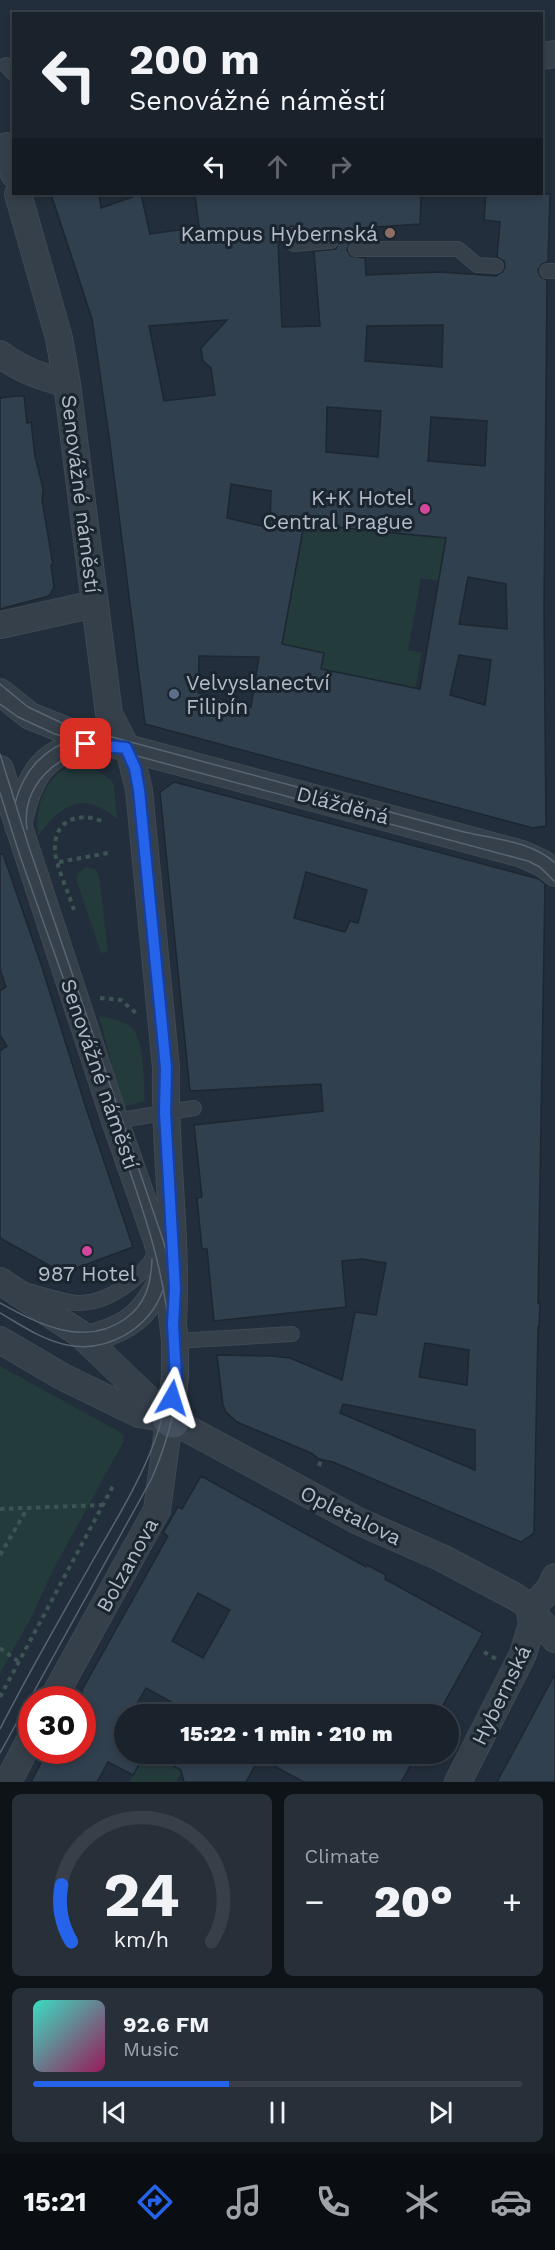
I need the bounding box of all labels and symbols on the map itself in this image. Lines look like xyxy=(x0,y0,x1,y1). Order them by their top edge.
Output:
place label: Kampus Hybernská xyxy=(181,221,378,246)
marker: Kampus Hybernská xyxy=(383,226,397,240)
street label: Senovážné náměstí xyxy=(56,393,106,595)
place label: K+K Hotel Central Prague xyxy=(263,485,414,534)
marker: K+K Hotel Central Prague xyxy=(418,502,432,516)
place label: Velvyslanectví Filipín xyxy=(186,670,330,719)
marker: Velvyslanectví Filipín xyxy=(167,687,181,701)
pin xyxy=(60,718,111,769)
street label: Dlážděná xyxy=(294,781,392,829)
street label: Senovážné náměstí xyxy=(56,976,144,1173)
marker: 987 Hotel xyxy=(80,1244,94,1258)
place label: 987 Hotel xyxy=(38,1261,137,1286)
position arrow xyxy=(140,1366,204,1430)
street label: Opletalova xyxy=(296,1480,406,1550)
street label: Bolzanova xyxy=(91,1513,163,1617)
street label: Hybernská xyxy=(466,1641,536,1749)
speed limit sign: 30 xyxy=(18,1686,96,1764)

